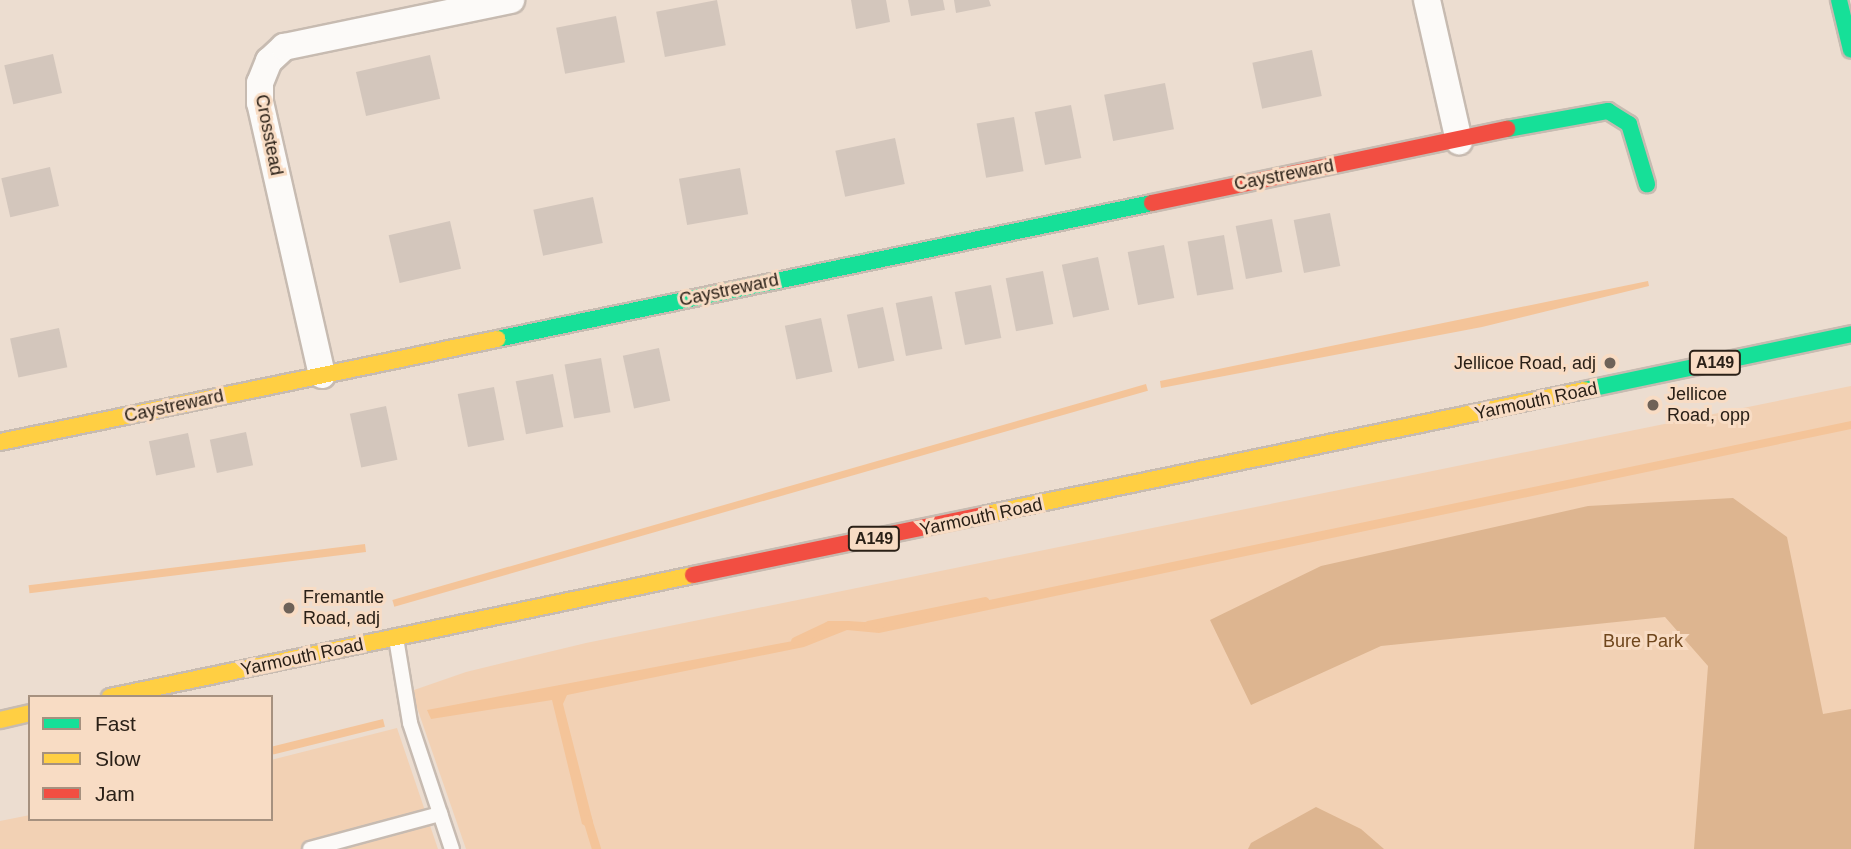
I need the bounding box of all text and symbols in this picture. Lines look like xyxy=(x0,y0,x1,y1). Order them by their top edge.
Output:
street label: Crosstead xyxy=(251,93,287,177)
street label: Caystreward xyxy=(1232,155,1336,195)
street label: Caystreward xyxy=(677,269,781,311)
road number: A149 xyxy=(1689,350,1741,376)
place label: Jellicoe Road, adj xyxy=(1454,352,1596,374)
marker: Jellicoe Road, adj xyxy=(1602,355,1618,371)
street label: Yarmouth Road xyxy=(1473,377,1599,425)
place label: Jellicoe Road, opp xyxy=(1667,384,1750,426)
street label: Caystreward xyxy=(122,385,226,427)
marker: Jellicoe Road, opp xyxy=(1645,397,1661,413)
street label: Yarmouth Road xyxy=(918,493,1044,541)
road number: A149 xyxy=(848,526,900,552)
place label: Fremantle Road, adj xyxy=(303,587,384,630)
marker: Fremantle Road, adj xyxy=(281,600,297,616)
park label: Bure Park xyxy=(1603,630,1683,652)
street label: Yarmouth Road xyxy=(239,633,365,681)
legend xyxy=(28,695,273,821)
text: Fast xyxy=(95,712,136,735)
text: Slow xyxy=(95,747,141,770)
text: Jam xyxy=(95,782,135,805)

